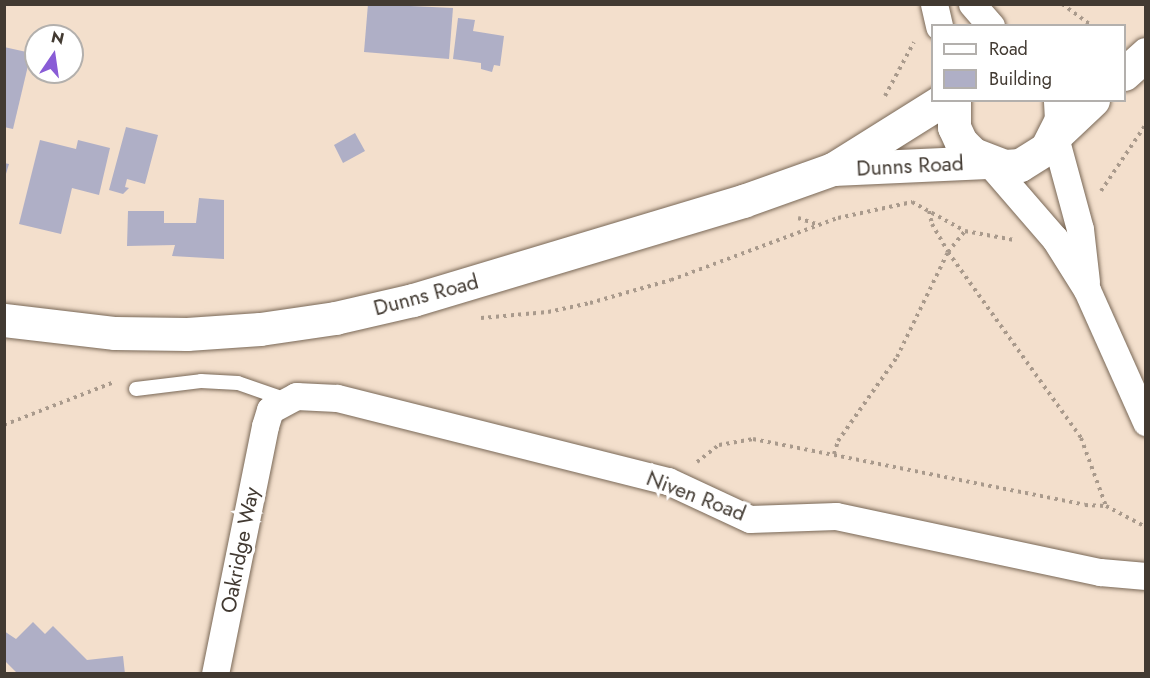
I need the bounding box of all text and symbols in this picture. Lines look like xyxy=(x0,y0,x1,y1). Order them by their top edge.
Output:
north arrow xyxy=(24,24,84,84)
legend xyxy=(931,24,1126,102)
text: N xyxy=(49,25,66,51)
text: Road xyxy=(989,36,1028,62)
text: Building xyxy=(989,66,1052,92)
street label: Dunns Road xyxy=(856,151,964,181)
street label: Dunns Road xyxy=(371,269,481,321)
street label: Niven Road xyxy=(643,466,749,526)
street label: Oakridge Way xyxy=(215,485,265,615)

